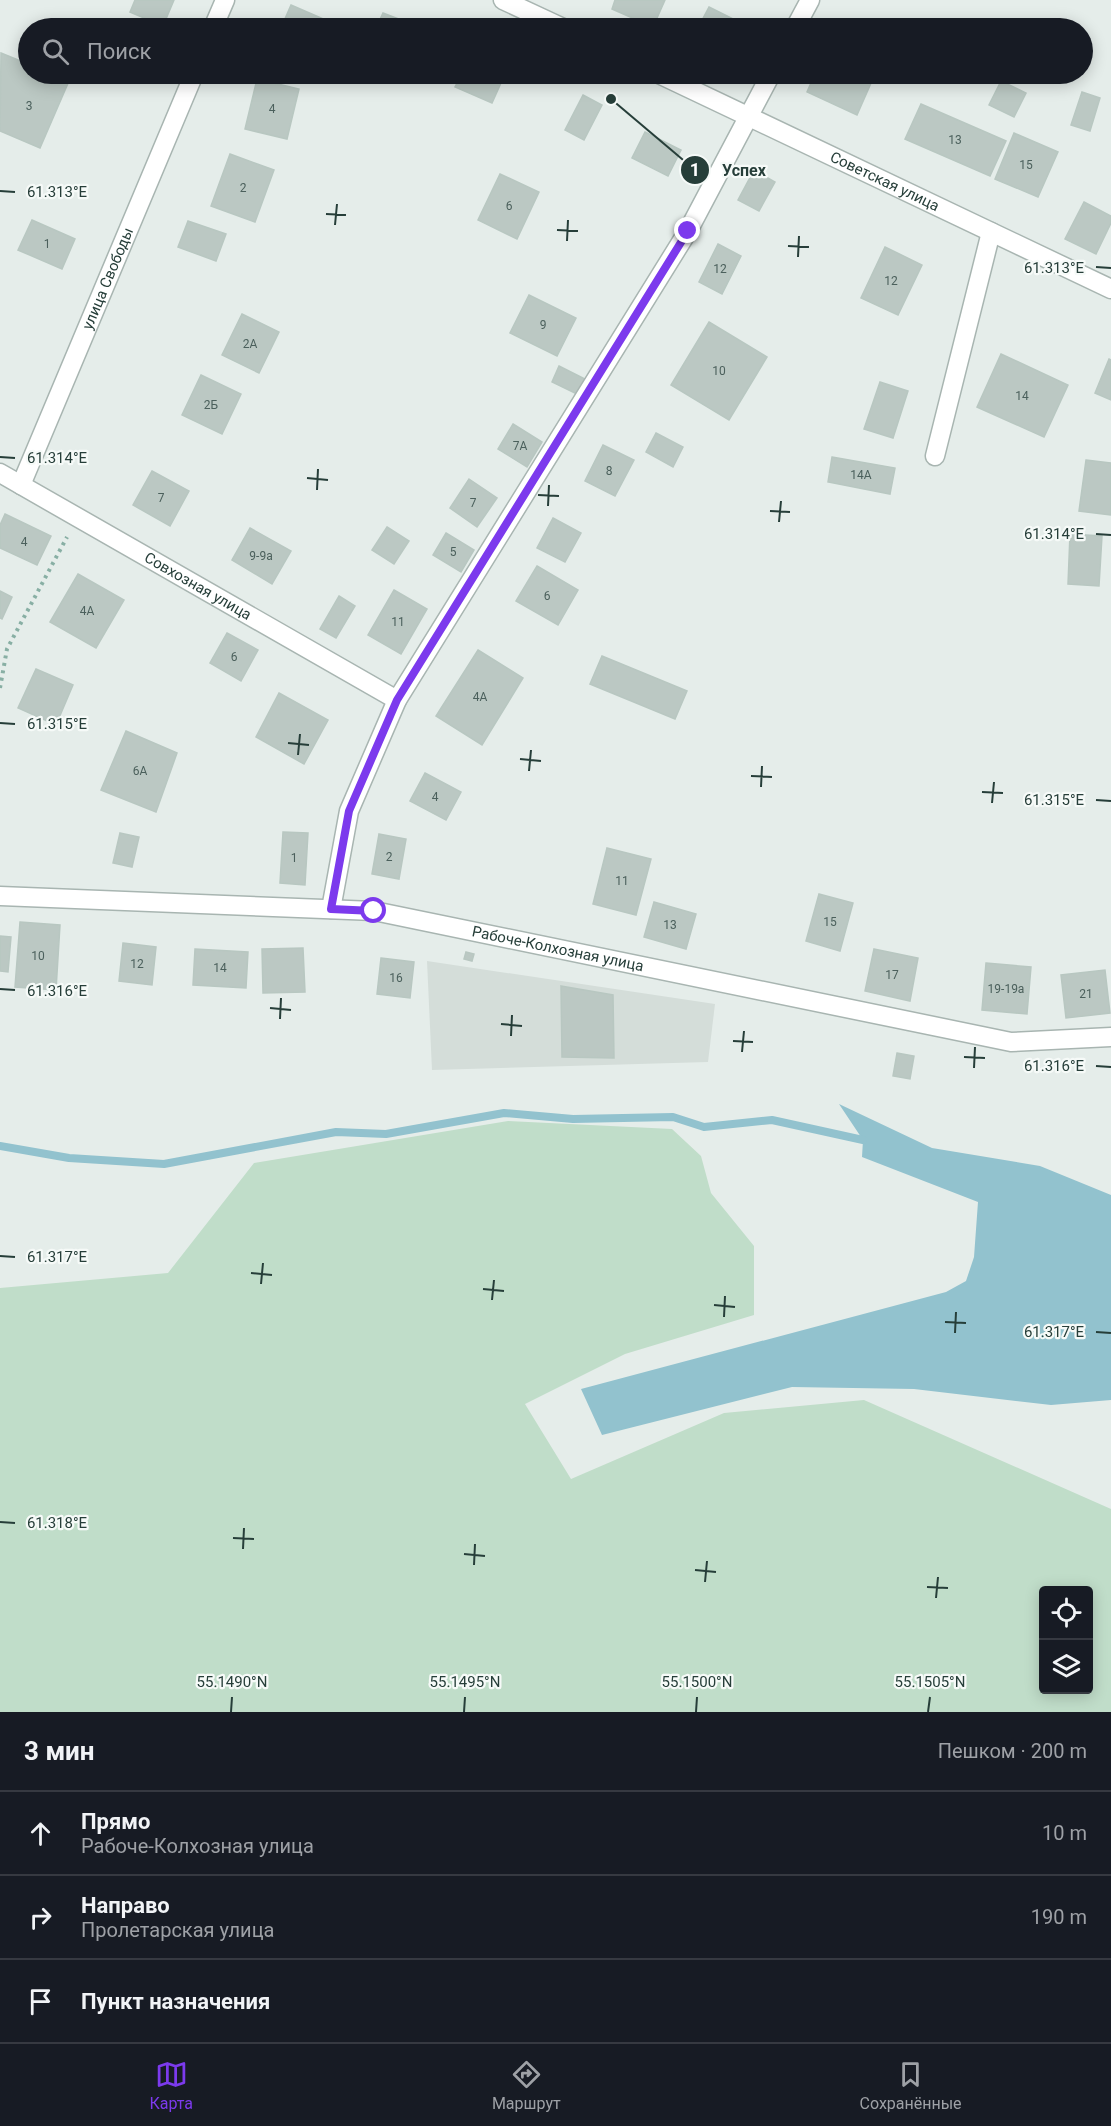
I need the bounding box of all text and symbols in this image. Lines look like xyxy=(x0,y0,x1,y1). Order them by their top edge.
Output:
search box xyxy=(18,18,1093,84)
icon: search xyxy=(39,35,72,68)
text: Поиск xyxy=(87,39,151,64)
house number: 3 xyxy=(26,99,32,113)
house number: 4 xyxy=(269,102,276,116)
house number: 13 xyxy=(948,133,962,147)
street label: Советская улица xyxy=(827,148,942,215)
callout: Успех xyxy=(680,153,777,187)
house number: 15 xyxy=(1019,158,1033,172)
text: 1 xyxy=(690,159,700,180)
text: Успех xyxy=(722,161,767,180)
house number: 2 xyxy=(240,181,247,195)
text: 61.313°E xyxy=(27,183,88,201)
house number: 6 xyxy=(506,199,513,213)
route end xyxy=(674,217,700,243)
street label: улица Свободы xyxy=(78,225,137,332)
house number: 1 xyxy=(44,237,50,251)
text: 61.313°E xyxy=(1024,259,1085,277)
house number: 12 xyxy=(713,262,727,276)
house number: 12 xyxy=(884,274,898,288)
house number: 9 xyxy=(540,318,546,332)
house number: 2А xyxy=(243,337,257,351)
house number: 10 xyxy=(712,364,726,378)
house number: 14 xyxy=(1015,389,1029,403)
house number: 2Б xyxy=(204,398,219,412)
house number: 7А xyxy=(513,439,527,453)
text: 61.314°E xyxy=(27,449,88,467)
house number: 8 xyxy=(606,464,613,478)
house number: 14А xyxy=(850,468,872,482)
house number: 7 xyxy=(158,491,165,505)
house number: 7 xyxy=(470,496,477,510)
text: 61.314°E xyxy=(1024,525,1085,543)
house number: 4 xyxy=(21,535,28,549)
house number: 5 xyxy=(450,545,457,559)
street label: Совхозная улица xyxy=(141,548,255,624)
house number: 9-9а xyxy=(249,549,273,563)
house number: 6 xyxy=(544,589,551,603)
house number: 4А xyxy=(80,604,94,618)
house number: 11 xyxy=(391,615,405,629)
house number: 6 xyxy=(231,650,238,664)
house number: 4А xyxy=(473,690,487,704)
text: 61.315°E xyxy=(27,715,88,733)
house number: 6А xyxy=(133,764,147,778)
house number: 4 xyxy=(432,790,439,804)
text: 61.315°E xyxy=(1024,791,1085,809)
house number: 2 xyxy=(386,850,393,864)
house number: 1 xyxy=(291,851,297,865)
house number: 11 xyxy=(615,874,629,888)
route start xyxy=(360,897,386,923)
house number: 15 xyxy=(823,915,837,929)
house number: 13 xyxy=(663,918,677,932)
street label: Рабоче-Колхозная улица xyxy=(470,922,645,975)
house number: 10 xyxy=(31,949,45,963)
house number: 12 xyxy=(130,957,144,971)
house number: 14 xyxy=(213,961,227,975)
house number: 17 xyxy=(885,968,899,982)
house number: 16 xyxy=(389,971,403,985)
text: 61.316°E xyxy=(27,982,88,1000)
house number: 19-19а xyxy=(988,982,1024,996)
house number: 21 xyxy=(1079,987,1093,1001)
text: 61.316°E xyxy=(1024,1057,1085,1075)
text: 61.317°E xyxy=(27,1248,88,1266)
text: 61.317°E xyxy=(1024,1323,1085,1341)
text: 61.318°E xyxy=(27,1514,88,1532)
map controls xyxy=(1039,1586,1093,1694)
button: locate xyxy=(1039,1586,1093,1640)
button: layers xyxy=(1039,1640,1093,1694)
text: 55.1490°N xyxy=(197,1673,267,1691)
text: 55.1495°N xyxy=(430,1673,500,1691)
text: 55.1500°N xyxy=(662,1673,732,1691)
text: 55.1505°N xyxy=(895,1673,965,1691)
text: 3 мин xyxy=(24,1736,95,1766)
text: Пешком · 200 m xyxy=(938,1739,1087,1763)
text: Прямо xyxy=(81,1809,150,1834)
icon: ahead xyxy=(24,1817,57,1850)
text: 10 m xyxy=(1042,1821,1087,1845)
text: Рабоче-Колхозная улица xyxy=(81,1834,314,1858)
text: Направо xyxy=(81,1893,170,1918)
icon: right xyxy=(24,1901,57,1934)
text: 190 m xyxy=(1031,1905,1087,1929)
text: Пролетарская улица xyxy=(81,1918,274,1942)
icon: arrive xyxy=(24,1985,57,2018)
text: Пункт назначения xyxy=(81,1989,270,2014)
tab: Карта xyxy=(149,2058,193,2113)
tab: Маршрут xyxy=(492,2058,561,2113)
tab: Сохранённые xyxy=(860,2058,962,2113)

